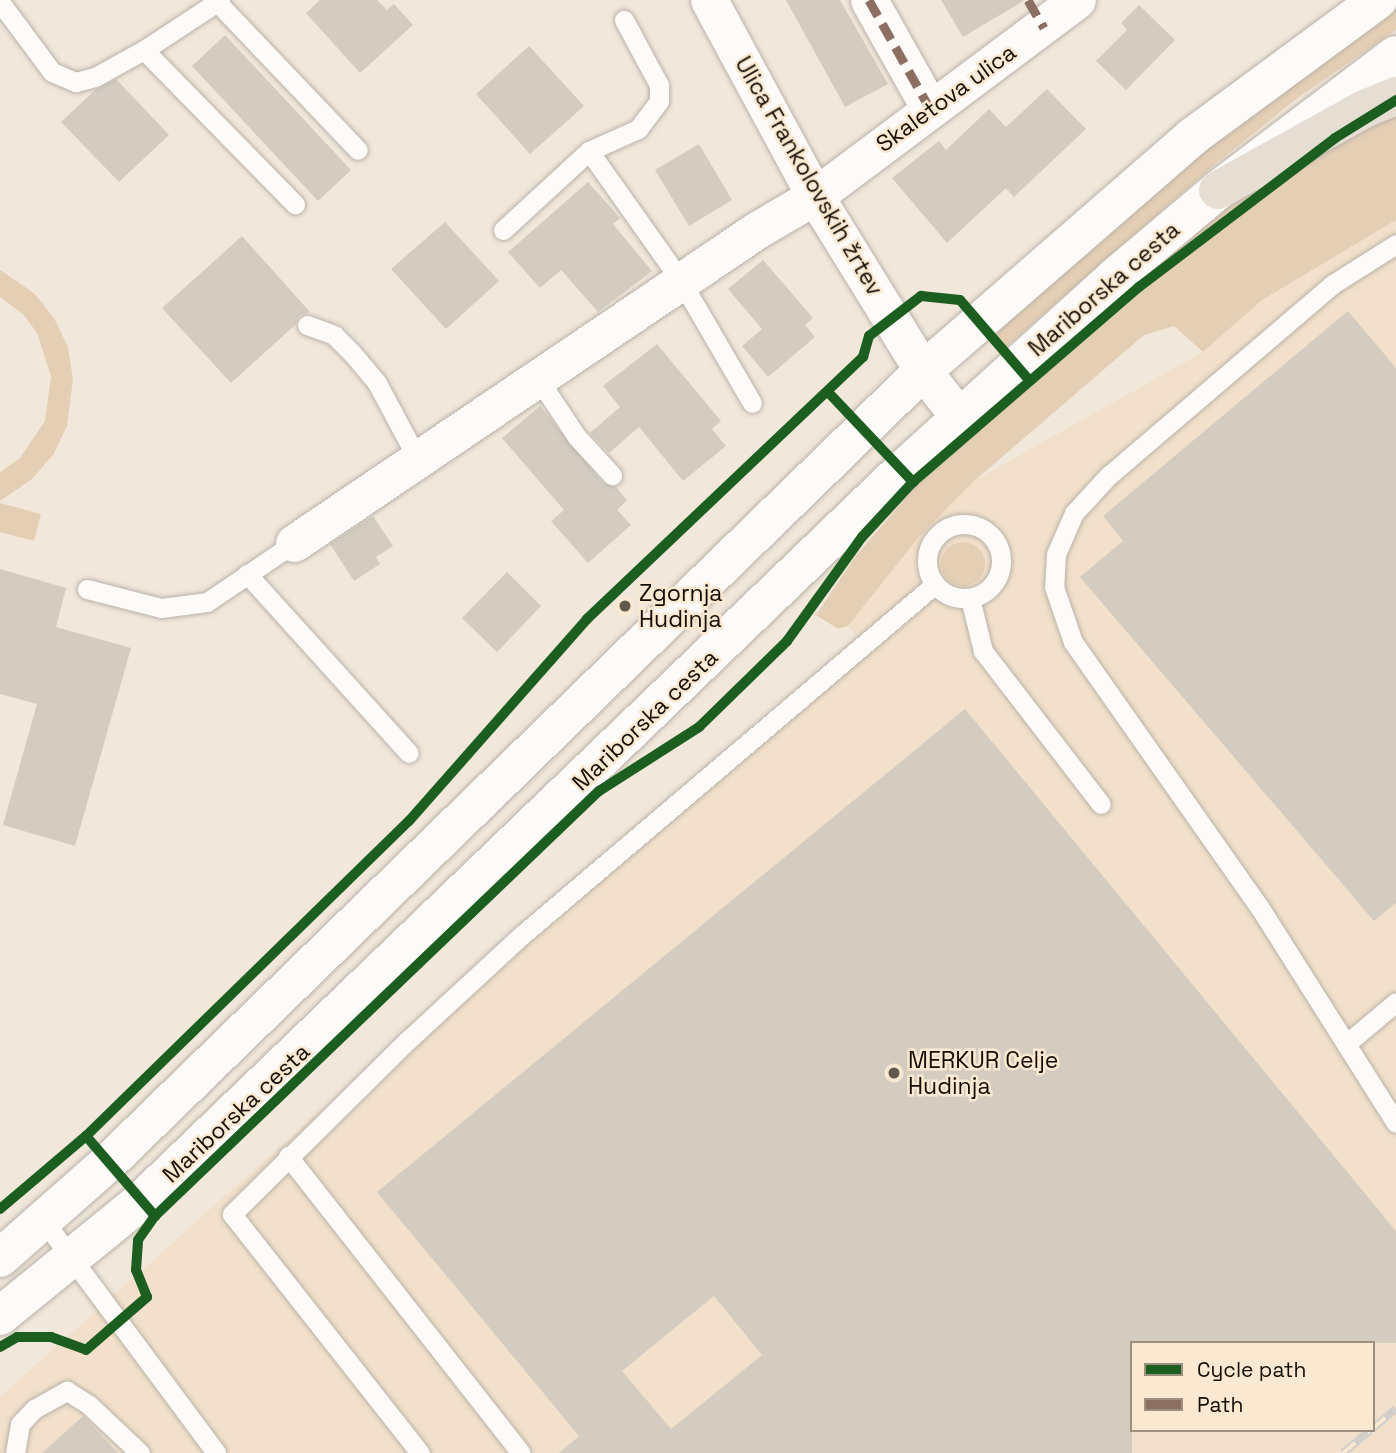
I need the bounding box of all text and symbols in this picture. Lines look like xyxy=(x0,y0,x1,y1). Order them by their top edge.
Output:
street label: Skaletova ulica xyxy=(871,38,1021,158)
street label: Ulica Frankolovskih žrtev xyxy=(729,52,889,300)
street label: Mariborska cesta xyxy=(1023,216,1185,362)
place label: Zgornja Hudinja xyxy=(639,579,723,633)
marker: Zgornja Hudinja xyxy=(617,598,633,614)
street label: Mariborska cesta xyxy=(567,644,723,796)
street label: Mariborska cesta xyxy=(157,1038,315,1188)
place label: MERKUR Celje Hudinja xyxy=(908,1046,1058,1100)
marker: MERKUR Celje Hudinja xyxy=(886,1065,902,1081)
legend xyxy=(1130,1341,1375,1432)
text: Cycle path xyxy=(1197,1356,1306,1383)
text: Path xyxy=(1197,1391,1243,1418)

